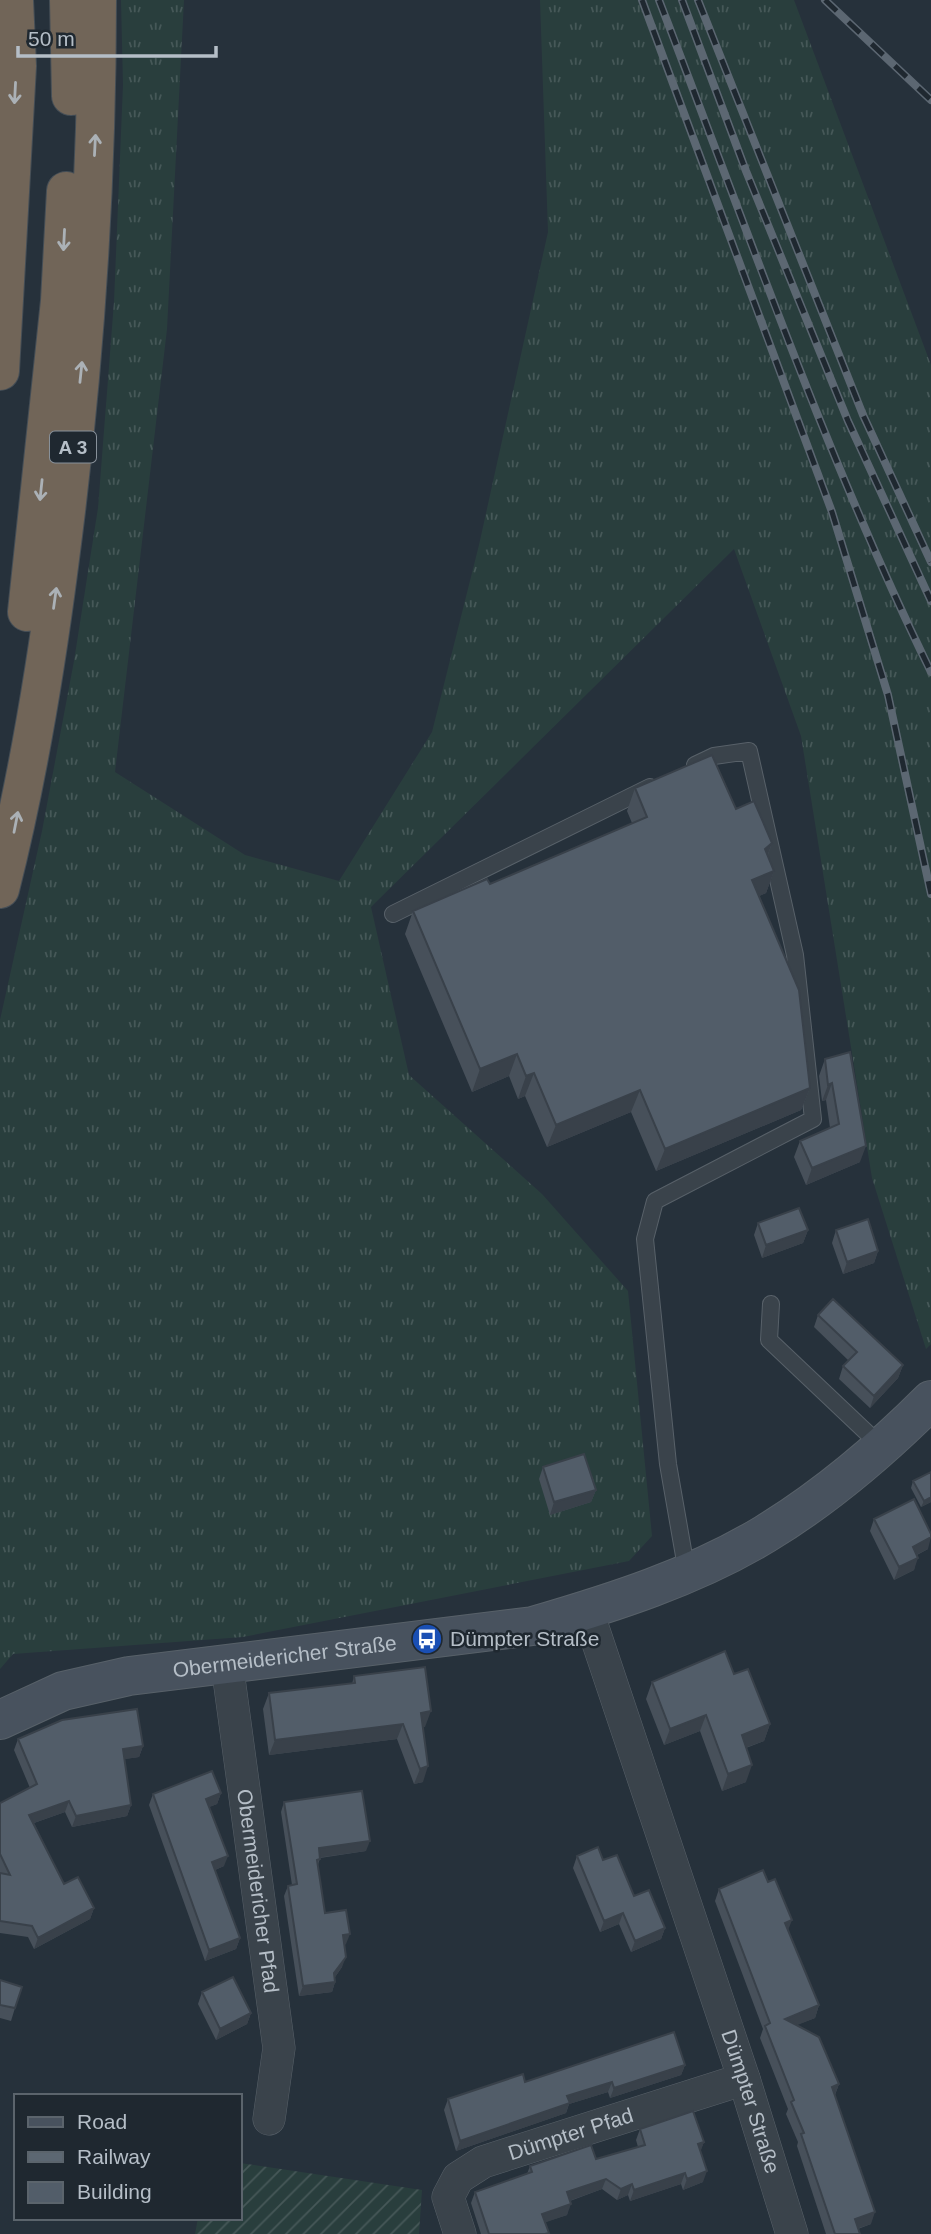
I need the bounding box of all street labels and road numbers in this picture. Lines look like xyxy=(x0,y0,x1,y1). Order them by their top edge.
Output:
road number: A 3 xyxy=(50,432,96,462)
street label: Obermeidericher Straße xyxy=(171,1631,398,1681)
street label: Obermeidericher Pfad xyxy=(233,1787,283,1994)
street label: Dümpter Straße xyxy=(717,2027,785,2176)
street label: Dümpter Pfad xyxy=(505,2103,636,2164)

